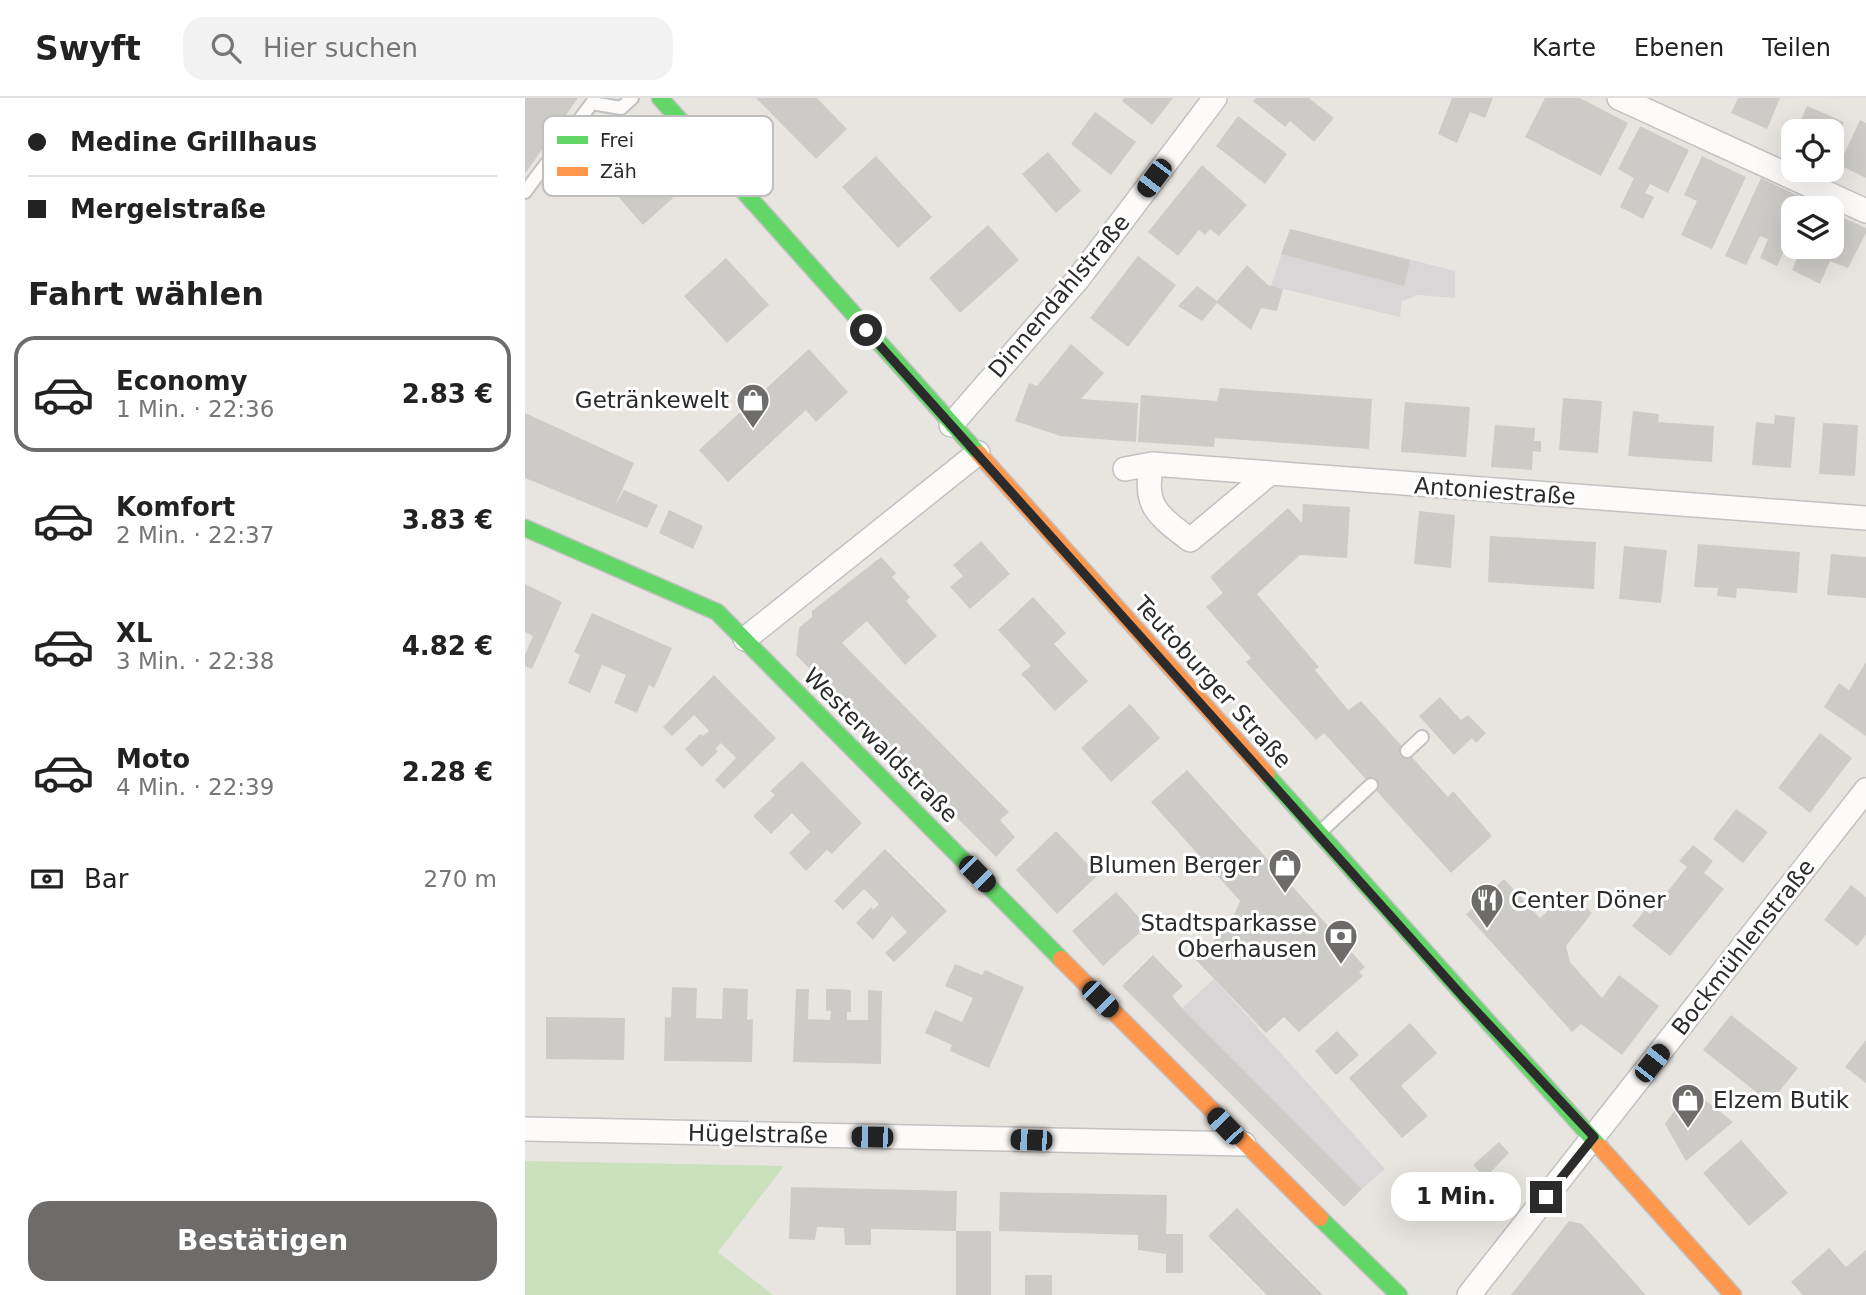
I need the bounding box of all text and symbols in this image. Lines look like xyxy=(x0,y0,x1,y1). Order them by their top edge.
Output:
search box xyxy=(183,17,673,80)
text: Swyft xyxy=(35,29,141,68)
icon: search xyxy=(207,29,245,67)
text: Hier suchen xyxy=(263,33,418,63)
text: Karte xyxy=(1532,34,1596,62)
text: Ebenen xyxy=(1634,34,1724,62)
text: Teilen xyxy=(1762,34,1831,62)
legend xyxy=(543,116,773,196)
map controls xyxy=(1781,119,1844,259)
button: locate xyxy=(1781,119,1844,182)
text: Medine Grillhaus xyxy=(70,127,317,157)
text: Frei xyxy=(600,129,634,151)
car xyxy=(1133,155,1176,201)
text: Zäh xyxy=(600,160,637,182)
text: Mergelstraße xyxy=(70,194,266,224)
button: layers xyxy=(1781,196,1844,259)
street label: Dinnendahlstraße xyxy=(983,209,1135,383)
text: Fahrt wählen xyxy=(28,275,264,313)
route start xyxy=(850,314,882,346)
icon: car xyxy=(32,363,95,426)
text: Economy xyxy=(116,366,247,396)
text: 2.83 € xyxy=(402,379,493,409)
shop icon: Getränkewelt xyxy=(734,381,772,430)
place label: Getränkewelt xyxy=(575,387,729,413)
text: 1 Min. · 22:36 xyxy=(116,396,274,422)
street label: Antoniestraße xyxy=(1413,472,1577,510)
icon: car xyxy=(32,489,95,552)
text: Komfort xyxy=(116,492,235,522)
text: 3.83 € xyxy=(402,505,493,535)
text: 2 Min. · 22:37 xyxy=(116,522,274,548)
street label: Teutoburger Straße xyxy=(1129,590,1297,773)
icon: car xyxy=(32,615,95,678)
text: XL xyxy=(116,618,153,648)
text: 4.82 € xyxy=(402,631,493,661)
text: 3 Min. · 22:38 xyxy=(116,648,274,674)
street label: Westerwaldstraße xyxy=(799,663,963,827)
icon: car xyxy=(32,741,95,804)
text: Moto xyxy=(116,744,190,774)
text: 2.28 € xyxy=(402,757,493,787)
text: 4 Min. · 22:39 xyxy=(116,774,274,800)
shop icon: Blumen Berger xyxy=(1266,846,1304,895)
car xyxy=(955,852,1000,896)
place label: Blumen Berger xyxy=(1089,852,1262,878)
street label: Bockmühlenstraße xyxy=(1666,854,1820,1040)
icon: cash xyxy=(28,860,66,898)
text: Bar xyxy=(84,864,128,894)
text: 270 m xyxy=(423,866,497,892)
restaurant icon: Center Döner xyxy=(1468,881,1506,930)
place label: Center Döner xyxy=(1511,887,1666,913)
place label: Stadtsparkasse Oberhausen xyxy=(1140,910,1317,962)
bank icon: Stadtsparkasse Oberhausen xyxy=(1322,917,1360,966)
car xyxy=(1078,977,1123,1021)
car xyxy=(1631,1040,1674,1086)
shop icon: Elzem Butik xyxy=(1669,1081,1707,1130)
place label: Elzem Butik xyxy=(1713,1087,1850,1113)
car xyxy=(1203,1104,1248,1148)
street label: Hügelstraße xyxy=(688,1120,828,1148)
car xyxy=(851,1126,894,1148)
car xyxy=(1010,1129,1053,1151)
callout: 1 Min. xyxy=(1392,1172,1521,1222)
route end xyxy=(1530,1181,1562,1213)
text: 1 Min. xyxy=(1416,1183,1496,1209)
button: Bestätigen xyxy=(28,1201,497,1281)

